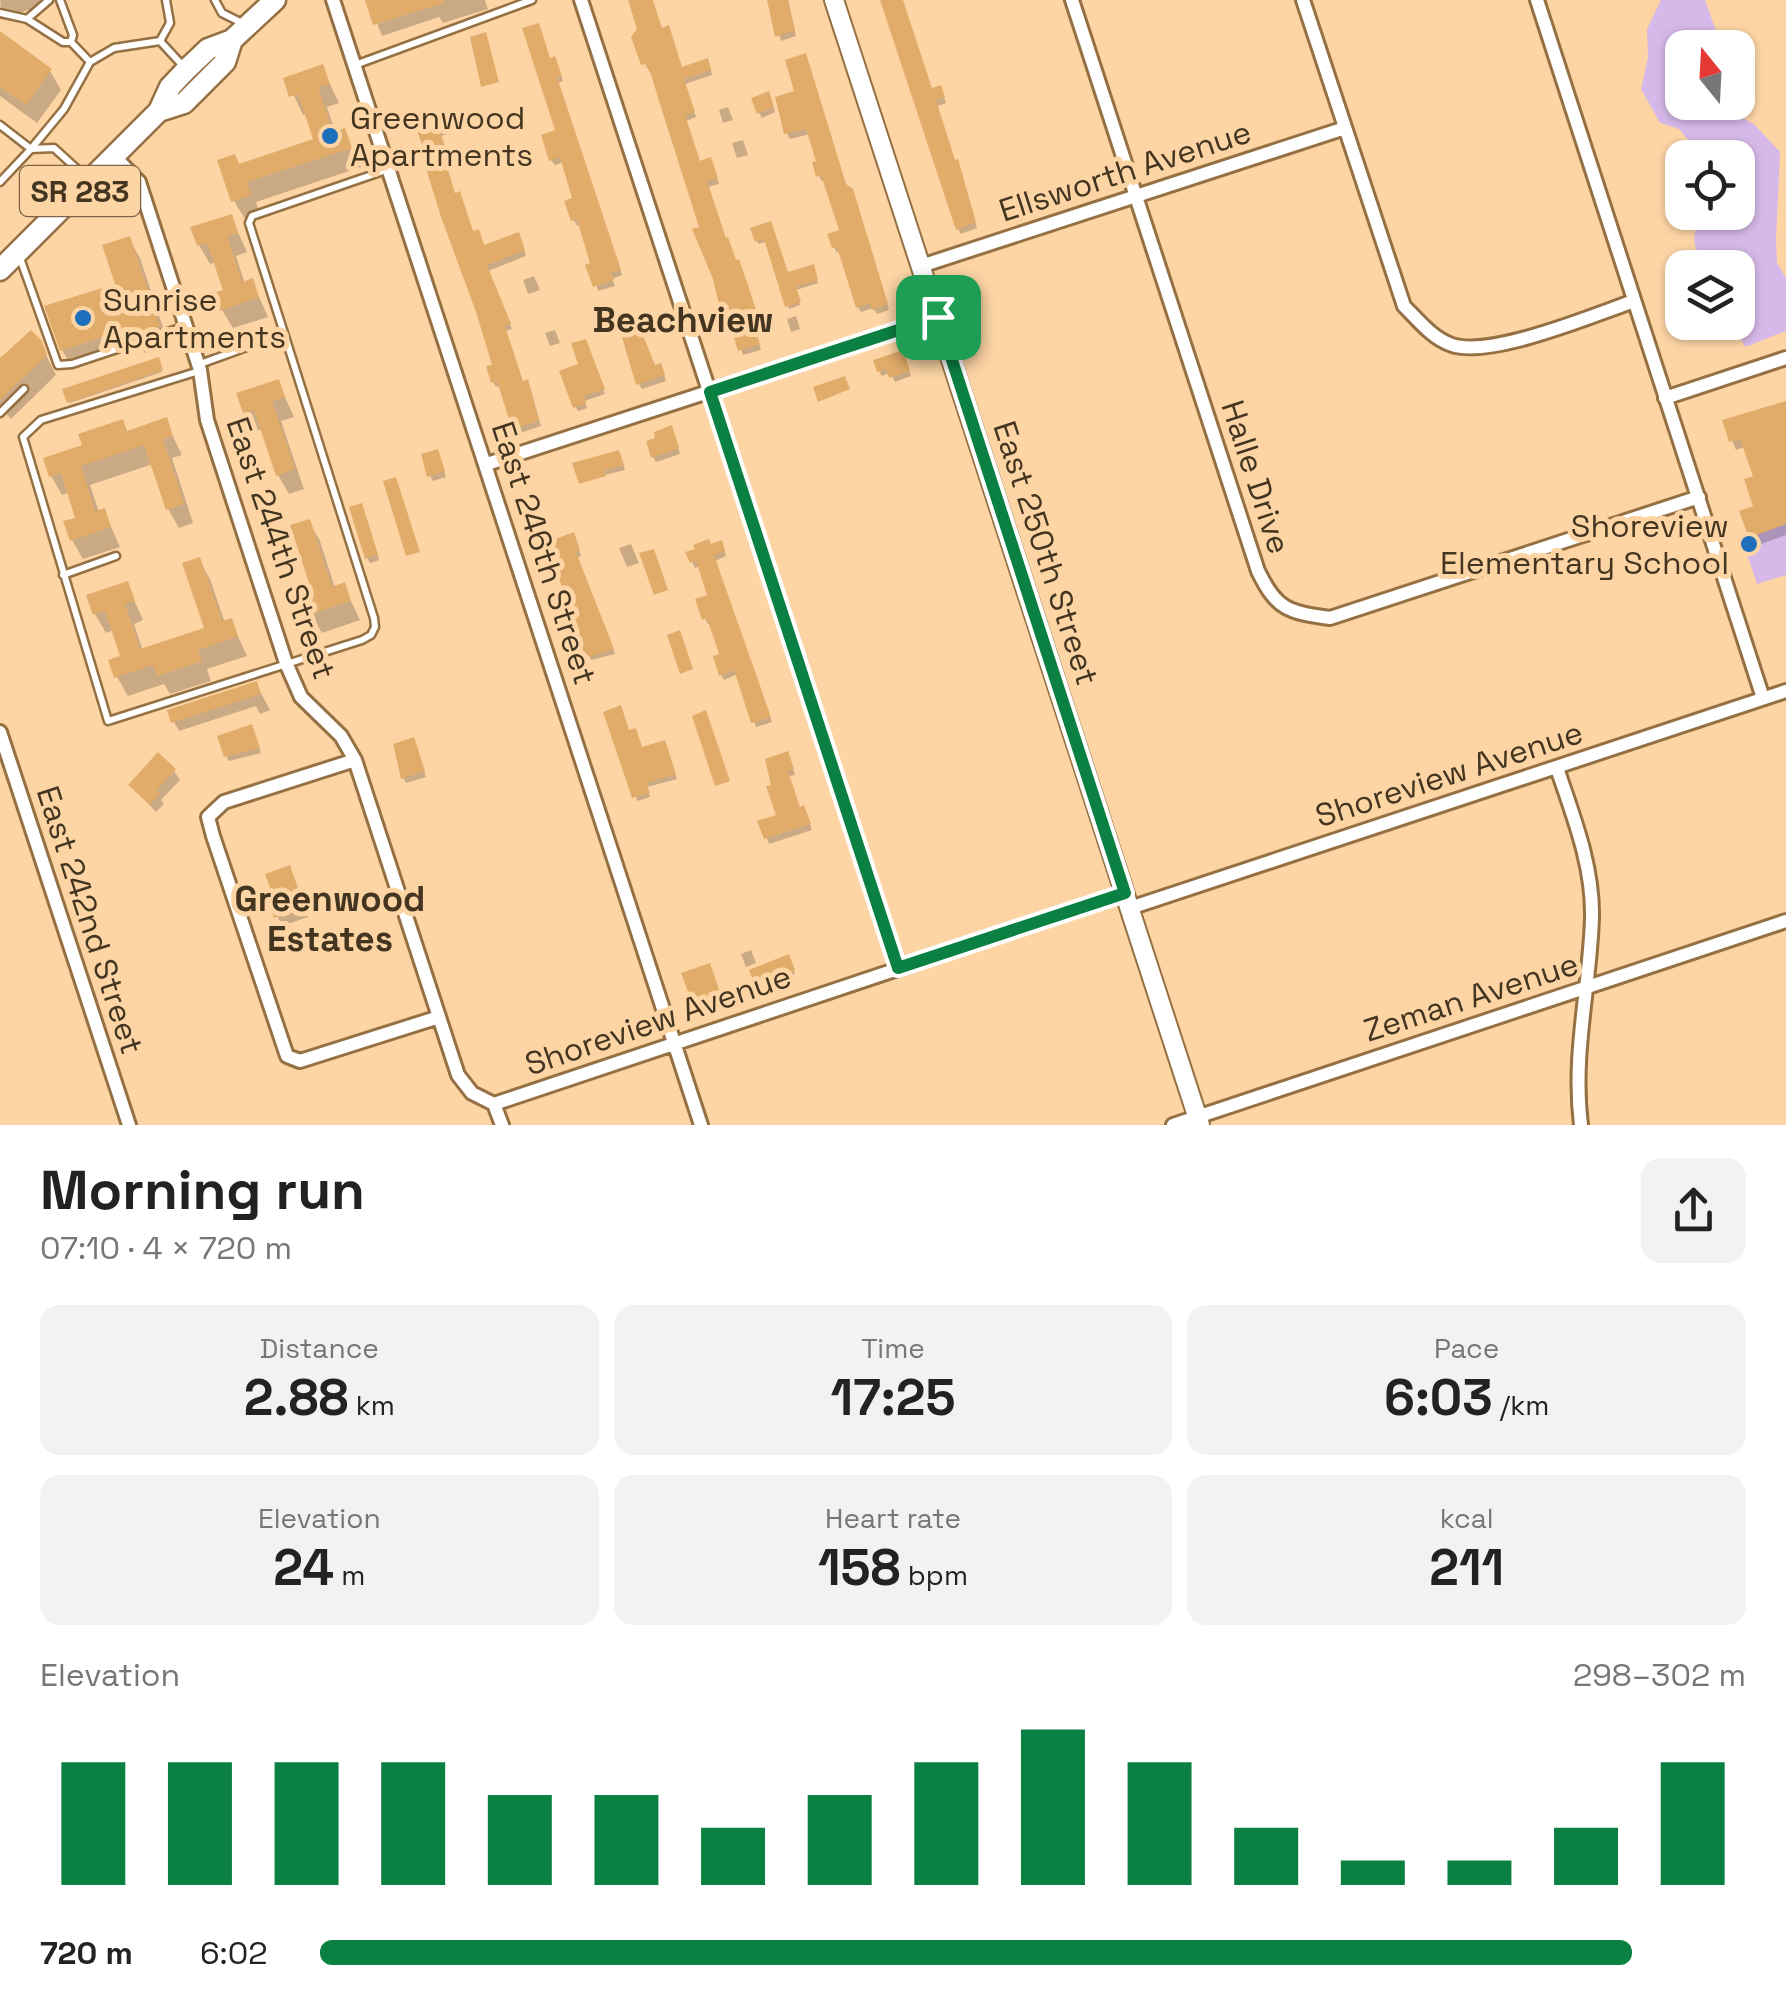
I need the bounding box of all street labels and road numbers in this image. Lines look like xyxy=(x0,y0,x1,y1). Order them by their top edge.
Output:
street label: Ellsworth Avenue xyxy=(994,111,1256,231)
road number: SR 283 xyxy=(20,166,140,216)
street label: Halle Drive xyxy=(1212,395,1300,559)
street label: East 244th Street xyxy=(217,412,345,684)
street label: East 250th Street xyxy=(984,416,1108,690)
street label: East 246th Street xyxy=(483,417,605,689)
street label: Shoreview Avenue xyxy=(1310,712,1588,836)
street label: East 242nd Street xyxy=(28,781,152,1059)
street label: Zeman Avenue xyxy=(1359,943,1583,1051)
street label: Shoreview Avenue xyxy=(520,956,796,1084)

